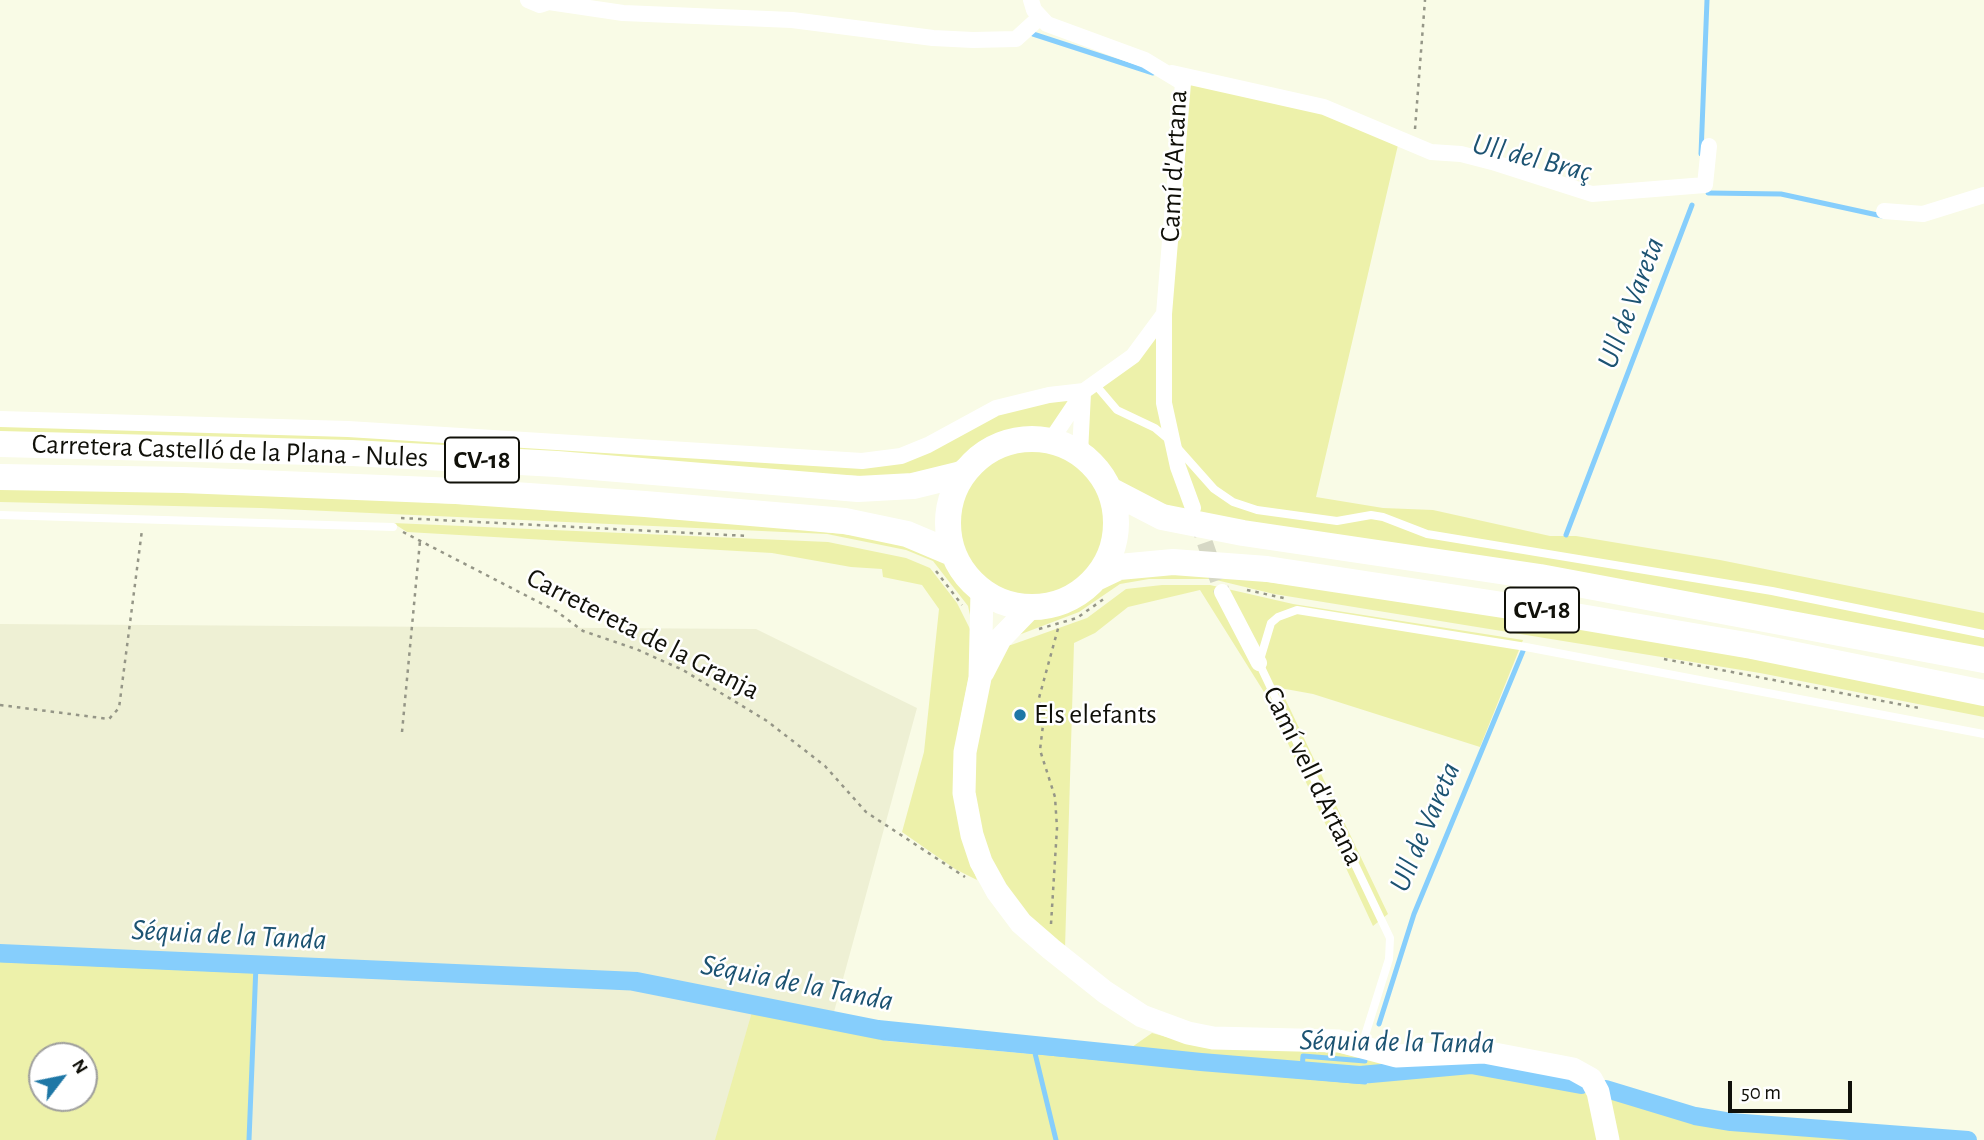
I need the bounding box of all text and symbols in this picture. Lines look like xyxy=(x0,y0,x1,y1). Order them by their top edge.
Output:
street label: Camí d'Artana xyxy=(1153,89,1195,243)
water label: Ull del Braç xyxy=(1469,126,1595,190)
water label: Ull de Vareta xyxy=(1590,232,1672,374)
street label: Carretera Castelló de la Plana - Nules xyxy=(31,427,429,475)
road number: CV-18 xyxy=(445,437,519,482)
street label: Carretereta de la Granja xyxy=(521,561,765,707)
road number: CV-18 xyxy=(1505,588,1579,632)
street label: Camí vell d'Artana xyxy=(1255,681,1371,871)
place label: Els elefants xyxy=(1034,698,1157,732)
marker: Els elefants xyxy=(1012,707,1028,723)
water label: Ull de Vareta xyxy=(1382,757,1468,897)
water label: Séquia de la Tanda xyxy=(131,912,327,958)
water label: Séquia de la Tanda xyxy=(698,947,896,1019)
water label: Séquia de la Tanda xyxy=(1299,1022,1495,1062)
north arrow xyxy=(28,1042,98,1112)
text: N xyxy=(68,1056,91,1077)
scale bar xyxy=(1732,1066,1856,1110)
text: 50 m xyxy=(1741,1082,1781,1103)

